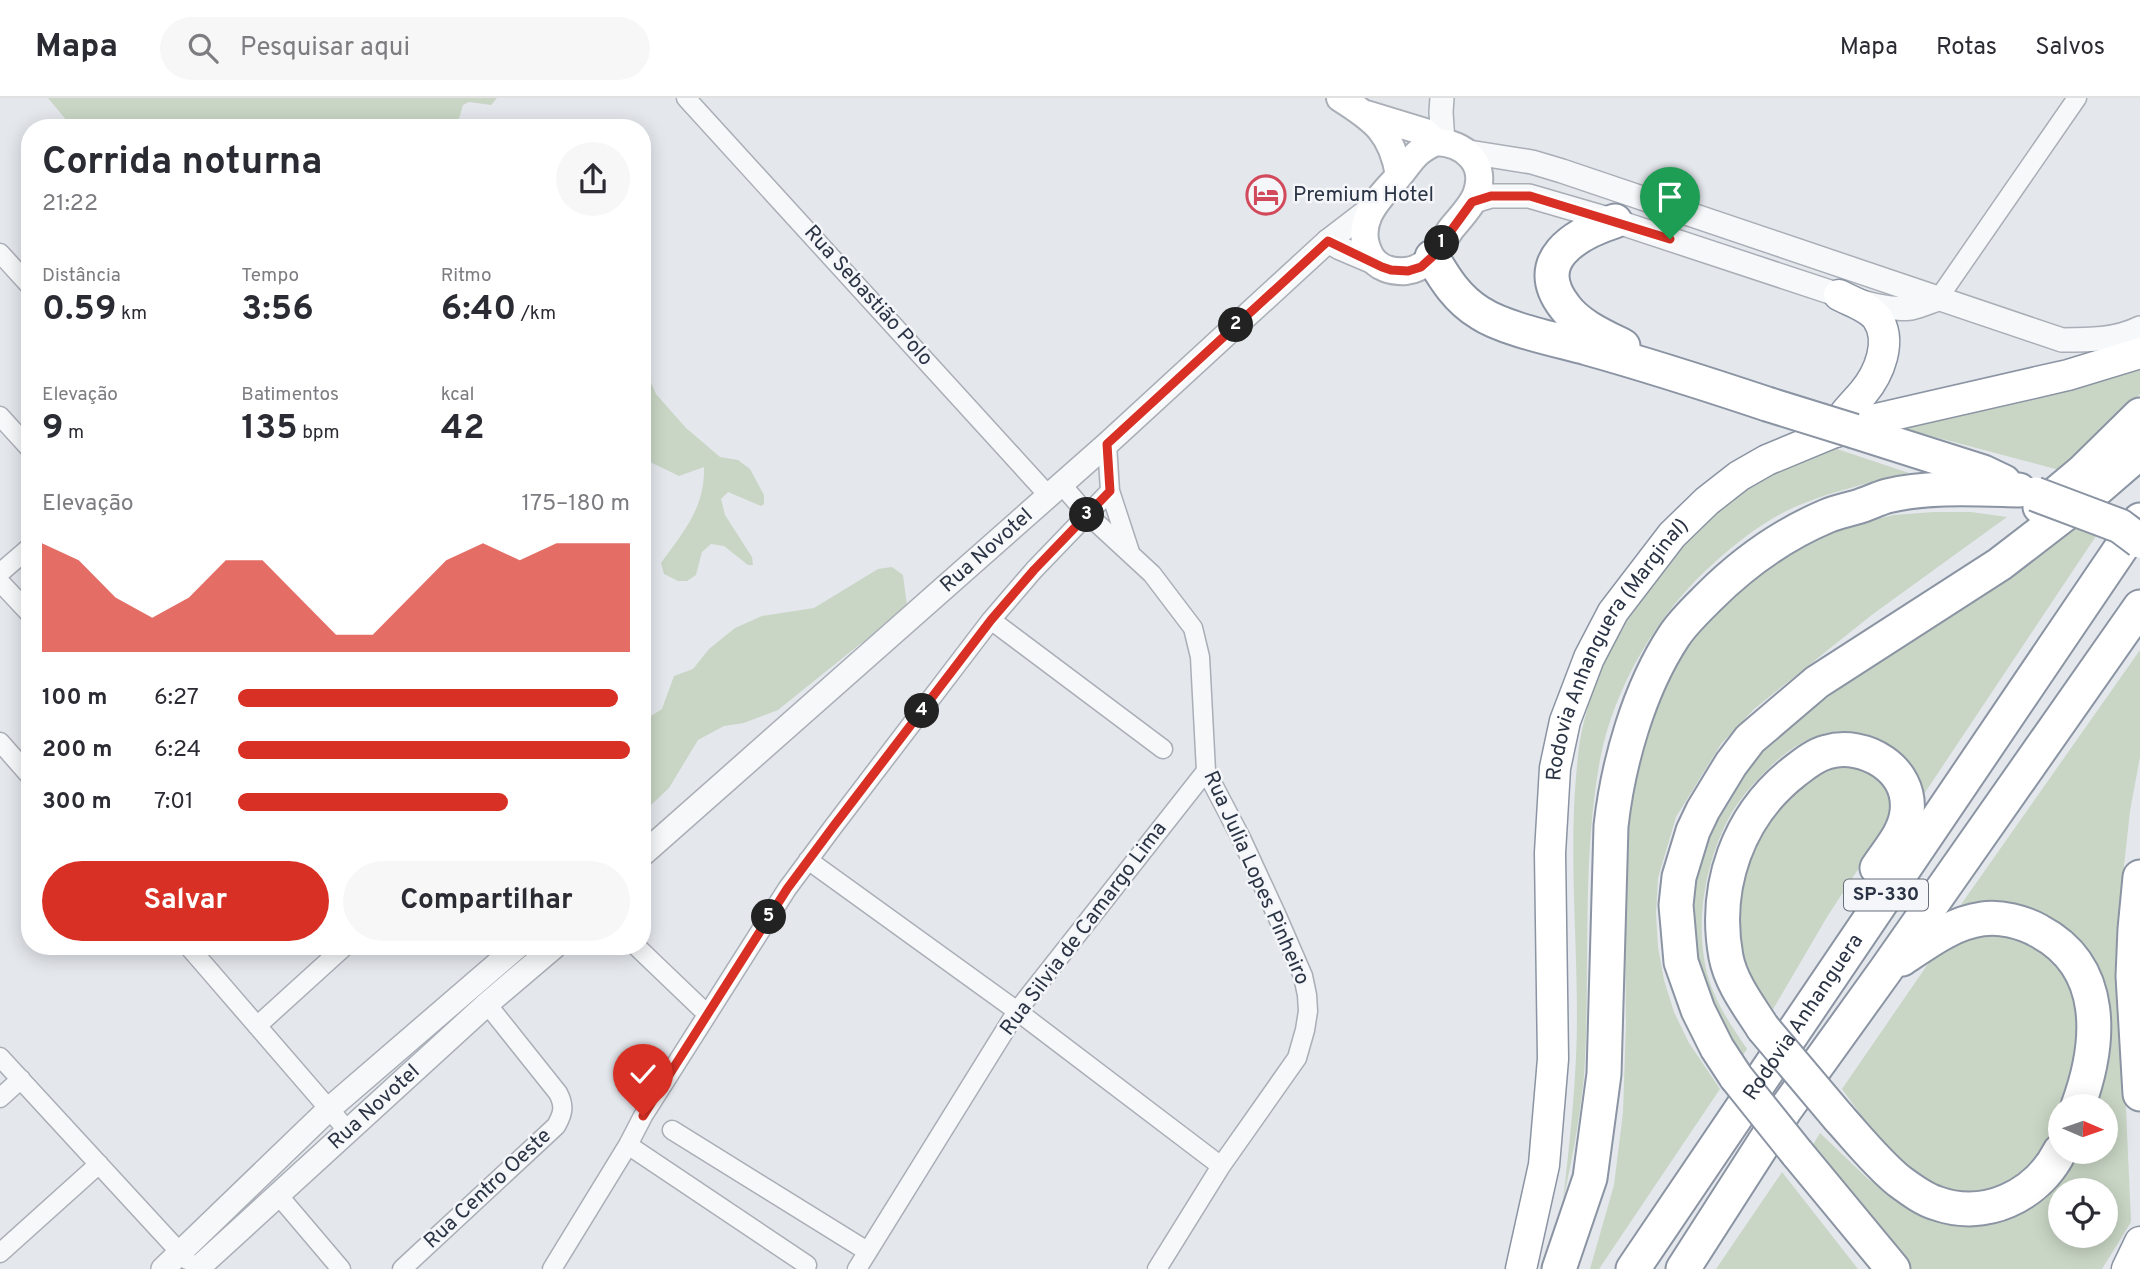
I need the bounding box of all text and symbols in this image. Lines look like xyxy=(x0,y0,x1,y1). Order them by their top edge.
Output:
search box xyxy=(160,17,650,80)
text: Mapa xyxy=(35,27,118,69)
icon: search xyxy=(184,29,222,67)
text: Pesquisar aqui xyxy=(240,32,410,65)
text: Mapa xyxy=(1840,33,1898,63)
text: Rotas xyxy=(1936,33,1997,63)
text: Salvos xyxy=(2035,33,2105,63)
text: Corrida noturna xyxy=(42,139,322,188)
button: share xyxy=(556,142,630,216)
pin xyxy=(1640,167,1700,239)
hotel icon: Premium Hotel xyxy=(1245,174,1287,216)
icon: arrive xyxy=(1651,178,1689,216)
place label: Premium Hotel xyxy=(1293,182,1434,209)
text: 21:22 xyxy=(42,190,98,219)
street label: Rua Sebastião Polo xyxy=(798,220,938,372)
pin: 1 xyxy=(1424,226,1460,260)
text: 1 xyxy=(1438,230,1445,254)
text: Distância xyxy=(42,264,121,288)
text: Tempo xyxy=(241,264,299,288)
text: Ritmo xyxy=(441,264,492,288)
text: 0.59 xyxy=(42,288,116,332)
text: 3:56 xyxy=(241,288,314,332)
text: 6:40 xyxy=(441,288,516,332)
text: km xyxy=(116,302,147,326)
text: /km xyxy=(516,302,556,326)
pin: 2 xyxy=(1218,308,1254,342)
text: 2 xyxy=(1230,312,1241,336)
text: Elevação xyxy=(42,383,118,407)
text: Batimentos xyxy=(241,383,339,407)
text: kcal xyxy=(441,383,474,407)
text: 9 xyxy=(42,407,64,451)
text: 135 xyxy=(241,407,298,451)
text: 42 xyxy=(441,407,485,451)
text: m xyxy=(64,421,84,445)
text: bpm xyxy=(298,421,339,445)
text: Elevação xyxy=(42,490,134,519)
text: 175–180 m xyxy=(521,490,630,519)
pin: 3 xyxy=(1070,498,1104,532)
street label: Rua Novotel xyxy=(935,502,1039,599)
text: 3 xyxy=(1081,502,1092,526)
street label: Rodovia Anhanguera (Marginal) xyxy=(1541,512,1695,782)
text: 100 m xyxy=(42,684,107,713)
text: 6:27 xyxy=(154,684,199,713)
pin: 4 xyxy=(904,694,940,728)
text: 4 xyxy=(915,698,928,722)
text: 200 m xyxy=(42,736,112,765)
text: 6:24 xyxy=(154,736,201,765)
street label: Rua Julia Lopes Pinheiro xyxy=(1197,767,1315,989)
text: 300 m xyxy=(42,788,112,817)
text: 7:01 xyxy=(154,788,194,817)
street label: Rua Silvia de Camargo Lima xyxy=(995,817,1173,1041)
button: Salvar xyxy=(42,861,329,941)
button: Compartilhar xyxy=(343,861,630,941)
road number: SP-330 xyxy=(1844,880,1928,910)
pin: 5 xyxy=(752,900,786,934)
text: 5 xyxy=(763,904,774,928)
street label: Rodovia Anhanguera xyxy=(1737,929,1869,1106)
pin xyxy=(613,1044,673,1116)
icon: check xyxy=(624,1055,662,1093)
street label: Rua Novotel xyxy=(323,1058,426,1156)
north arrow xyxy=(2048,1094,2118,1164)
map controls xyxy=(2048,1094,2118,1248)
street label: Rua Centro Oeste xyxy=(419,1123,557,1255)
button: locate xyxy=(2048,1178,2118,1248)

